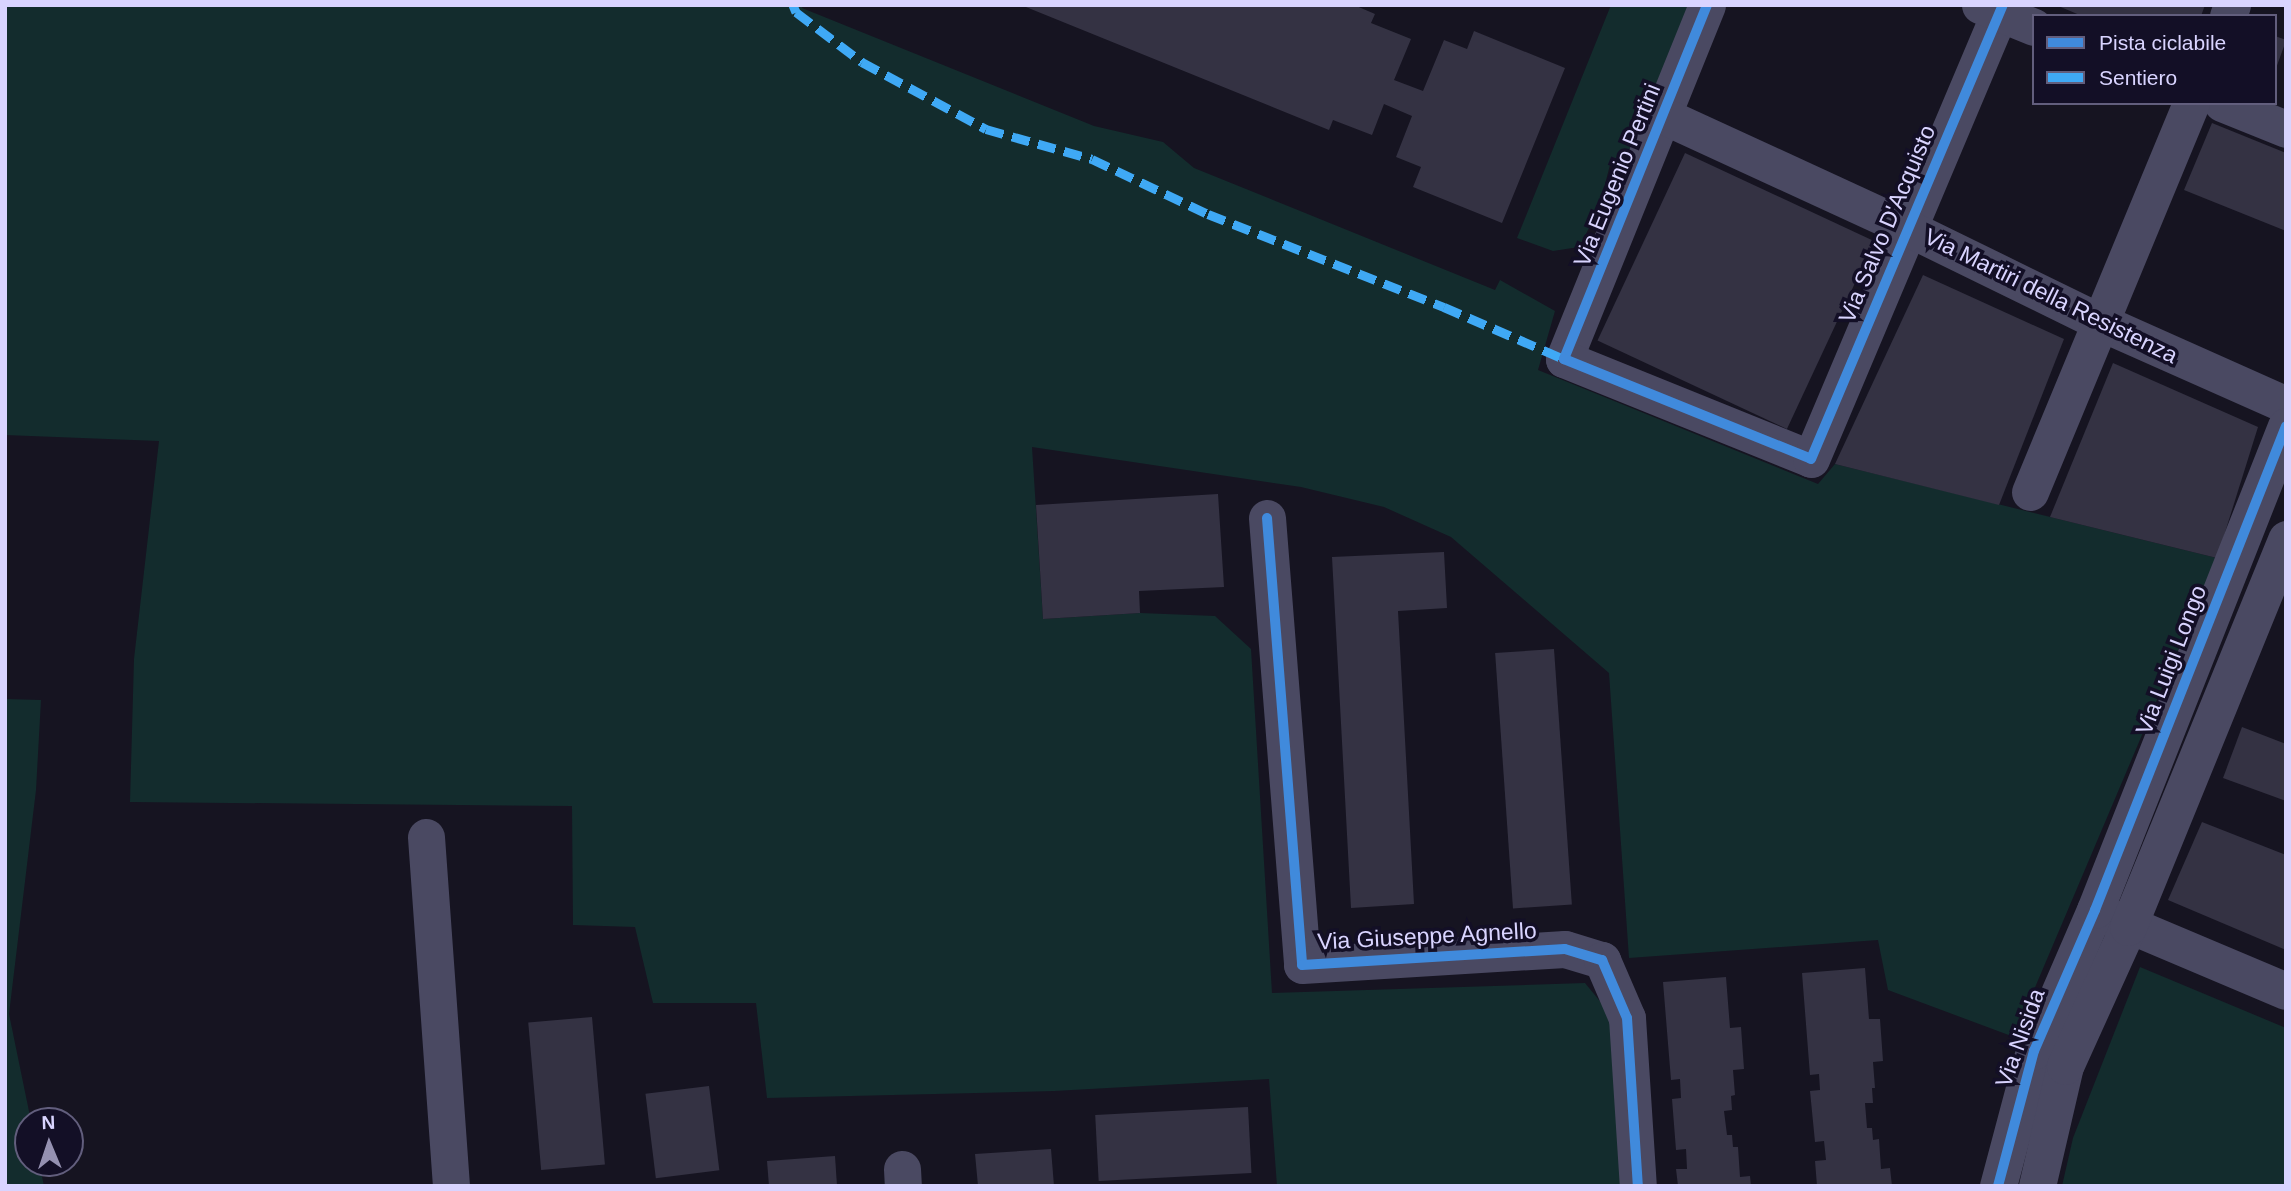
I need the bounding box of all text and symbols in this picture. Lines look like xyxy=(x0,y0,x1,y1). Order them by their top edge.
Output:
legend xyxy=(2032,14,2277,105)
text: Pista ciclabile xyxy=(2099,31,2226,54)
text: Sentiero xyxy=(2099,66,2177,89)
street label: Via Eugenio Pertini xyxy=(1568,79,1666,271)
street label: Via Salvo D'Acquisto xyxy=(1833,121,1941,327)
street label: Via Martiri della Resistenza xyxy=(1920,223,2182,369)
street label: Via Luigi Longo xyxy=(2130,581,2212,739)
street label: Via Giuseppe Agnello xyxy=(1316,916,1538,956)
street label: Via Nisida xyxy=(1989,985,2051,1091)
north arrow xyxy=(14,1107,84,1177)
text: N xyxy=(41,1112,56,1133)

